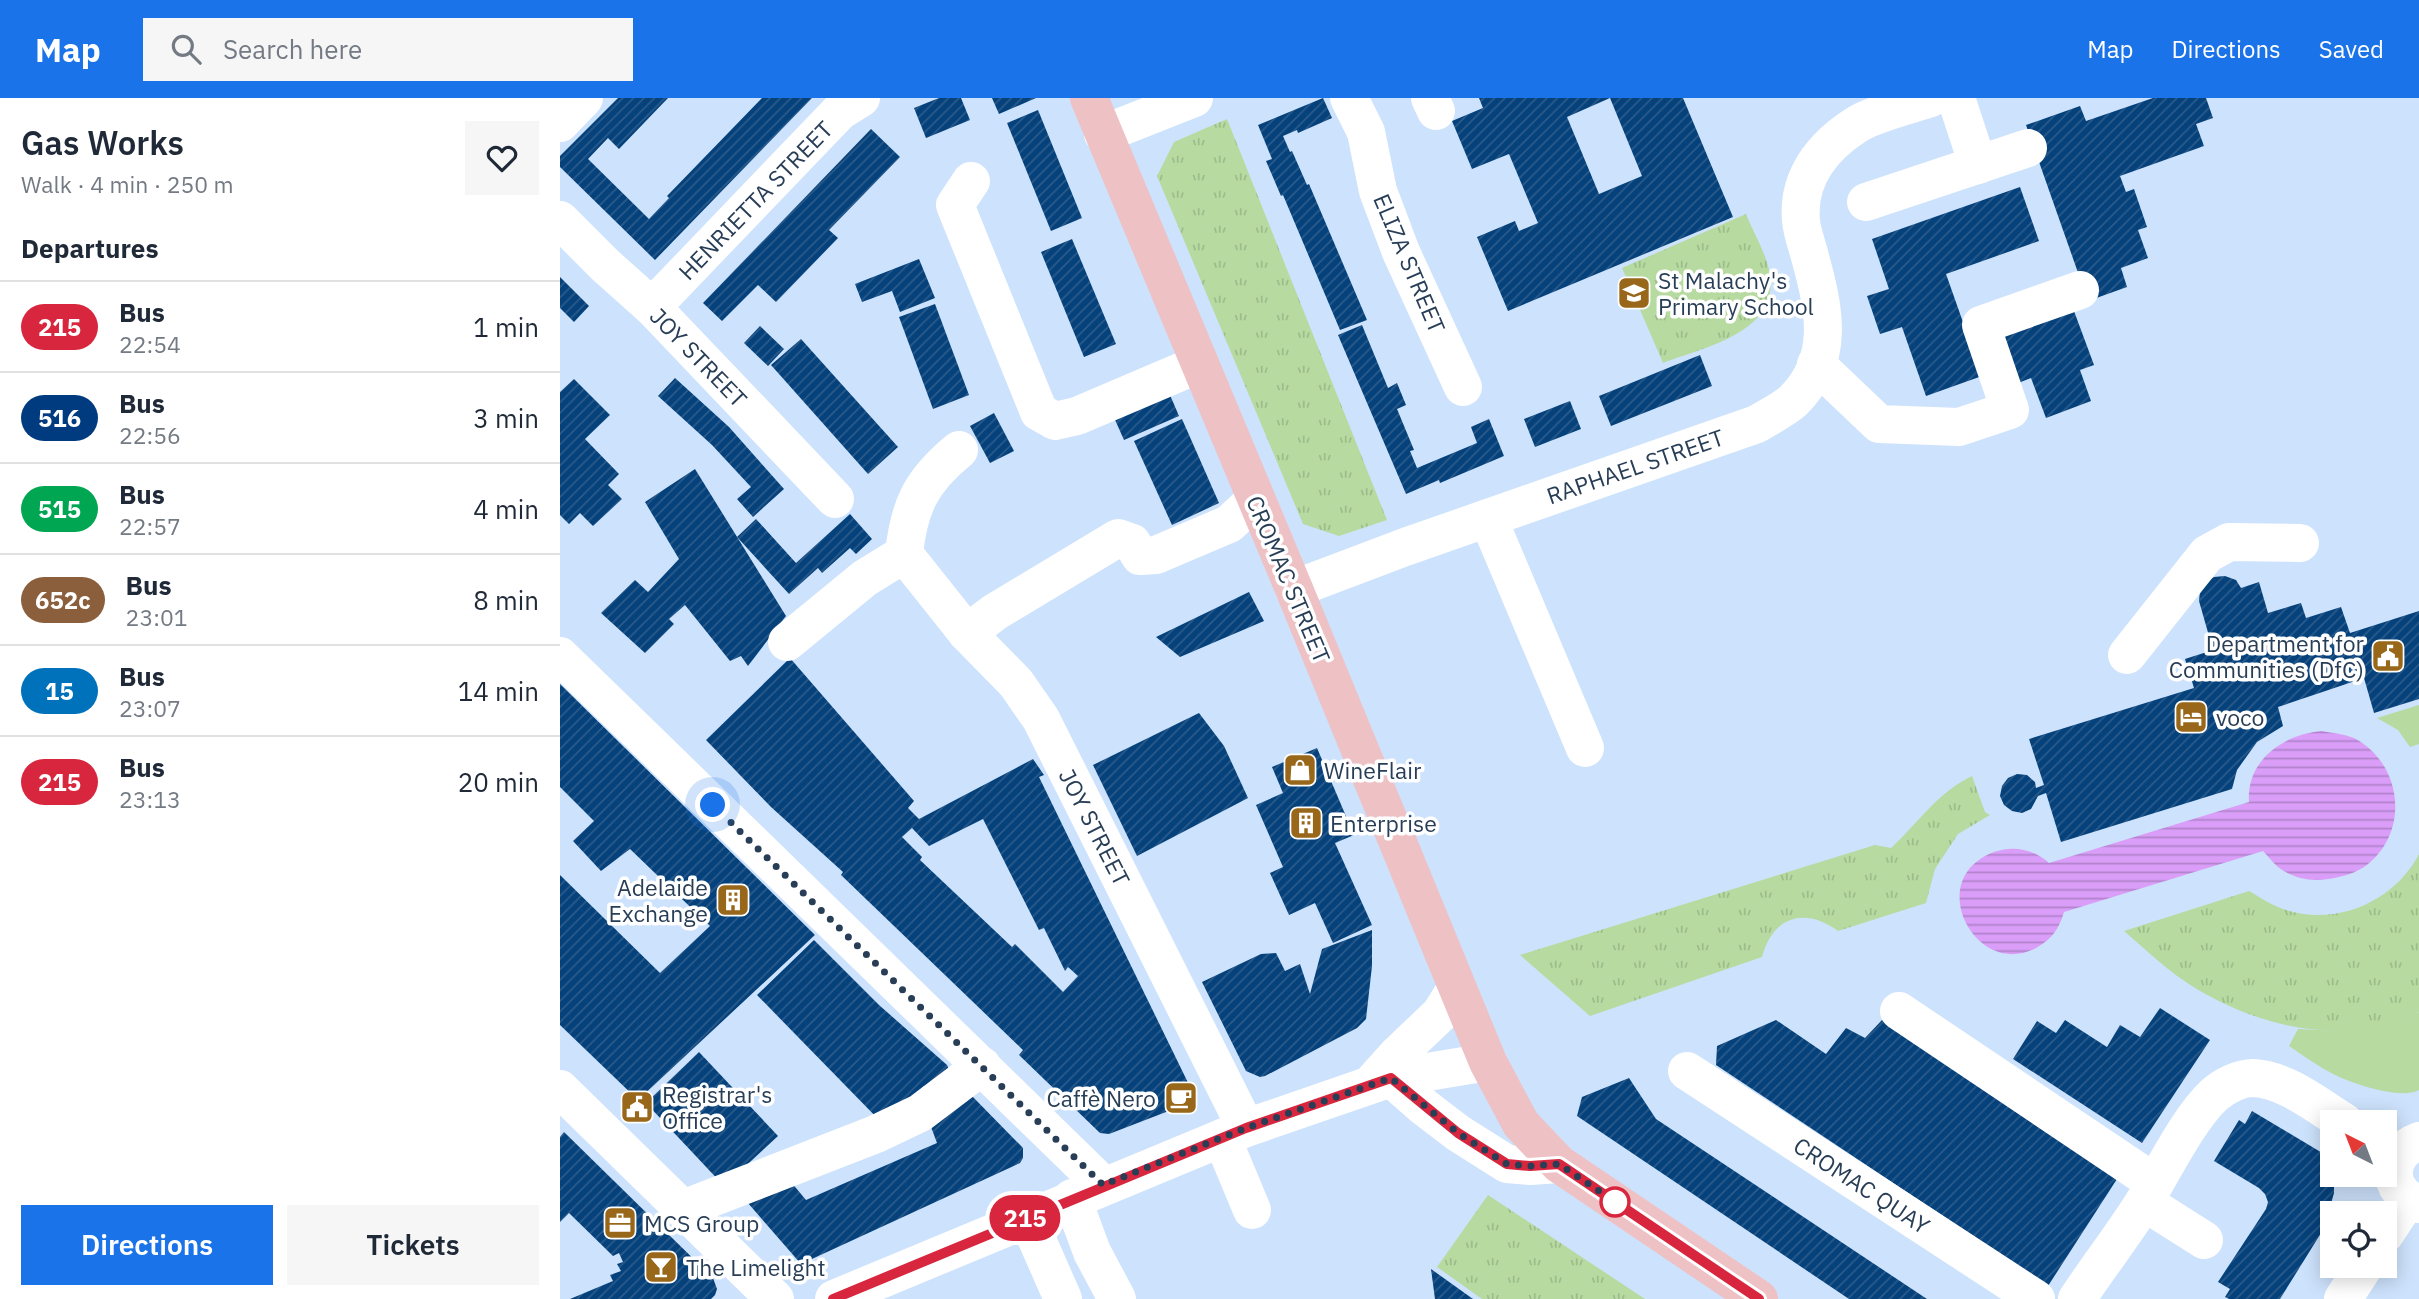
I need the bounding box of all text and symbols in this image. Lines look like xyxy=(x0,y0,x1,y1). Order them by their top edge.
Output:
search box xyxy=(143,18,633,81)
text: Map xyxy=(35,28,101,71)
icon: search xyxy=(167,30,205,68)
text: Search here xyxy=(223,32,362,66)
text: Map xyxy=(2087,33,2133,65)
text: Directions xyxy=(2171,33,2281,65)
text: Saved xyxy=(2319,33,2384,65)
street label: HENRIETTA STREET xyxy=(671,114,839,286)
text: Gas Works xyxy=(21,121,184,164)
button: heart xyxy=(465,121,539,195)
text: Walk · 4 min · 250 m xyxy=(21,169,234,199)
street label: ELIZA STREET xyxy=(1367,189,1453,337)
text: Departures xyxy=(21,231,159,265)
place label: St Malachy's Primary School xyxy=(1658,265,1814,321)
school or university icon: St Malachy's Primary School xyxy=(1615,274,1653,312)
text: Bus xyxy=(119,295,165,329)
street label: JOY STREET xyxy=(644,301,754,413)
text: 1 min xyxy=(473,310,539,344)
text: 215 xyxy=(38,311,81,343)
text: 22:54 xyxy=(119,329,181,359)
text: Bus xyxy=(119,386,165,420)
text: 3 min xyxy=(473,401,539,435)
text: 516 xyxy=(38,402,81,434)
text: 22:56 xyxy=(119,420,181,450)
street label: RAPHAEL STREET xyxy=(1542,422,1728,510)
text: Bus xyxy=(119,477,165,511)
street label: CROMAC STREET xyxy=(1240,491,1338,667)
text: 4 min xyxy=(473,492,539,526)
text: 515 xyxy=(38,493,81,525)
text: 22:57 xyxy=(119,511,181,541)
text: Bus xyxy=(126,568,172,602)
text: 8 min xyxy=(473,583,539,617)
text: 652c xyxy=(35,584,91,616)
text: 23:01 xyxy=(126,602,188,632)
place label: Department for Communities (DfC) xyxy=(2169,628,2365,684)
public building icon: Department for Communities (DfC) xyxy=(2369,637,2407,675)
text: Bus xyxy=(119,659,165,693)
text: 14 min xyxy=(458,674,539,708)
text: 15 xyxy=(45,675,74,707)
text: 23:07 xyxy=(119,693,181,723)
hotel icon: voco xyxy=(2172,698,2210,736)
place label: voco xyxy=(2216,702,2264,732)
text: Bus xyxy=(119,750,165,784)
shop icon: WineFlair xyxy=(1281,751,1319,789)
place label: WineFlair xyxy=(1324,755,1422,785)
street label: JOY STREET xyxy=(1053,763,1137,891)
text: 20 min xyxy=(458,765,539,799)
text: 215 xyxy=(38,766,81,798)
text: 23:13 xyxy=(119,784,181,814)
your location xyxy=(695,787,730,822)
building icon: Enterprise xyxy=(1287,804,1325,842)
place label: Enterprise xyxy=(1330,808,1437,838)
place label: Adelaide Exchange xyxy=(609,872,708,928)
building icon: Adelaide Exchange xyxy=(714,881,752,919)
place label: Registrar's Office xyxy=(662,1079,773,1135)
cafe icon: Caffè Nero xyxy=(1162,1079,1200,1117)
place label: Caffè Nero xyxy=(1046,1083,1156,1113)
public building icon: Registrar's Office xyxy=(618,1088,656,1126)
north arrow xyxy=(2320,1110,2398,1186)
map controls xyxy=(2320,1110,2397,1278)
street label: CROMAC QUAY xyxy=(1788,1130,1936,1240)
unlabelled marker xyxy=(1600,1187,1630,1217)
line badge: 215 xyxy=(985,1195,1065,1241)
button: locate xyxy=(2320,1201,2397,1278)
text: 215 xyxy=(1003,1202,1047,1234)
office icon: MCS Group xyxy=(601,1204,639,1242)
button: Directions xyxy=(21,1205,273,1285)
button: Tickets xyxy=(287,1205,539,1285)
place label: MCS Group xyxy=(644,1208,759,1238)
bar icon: The Limelight xyxy=(642,1248,680,1286)
place label: The Limelight xyxy=(686,1252,826,1282)

